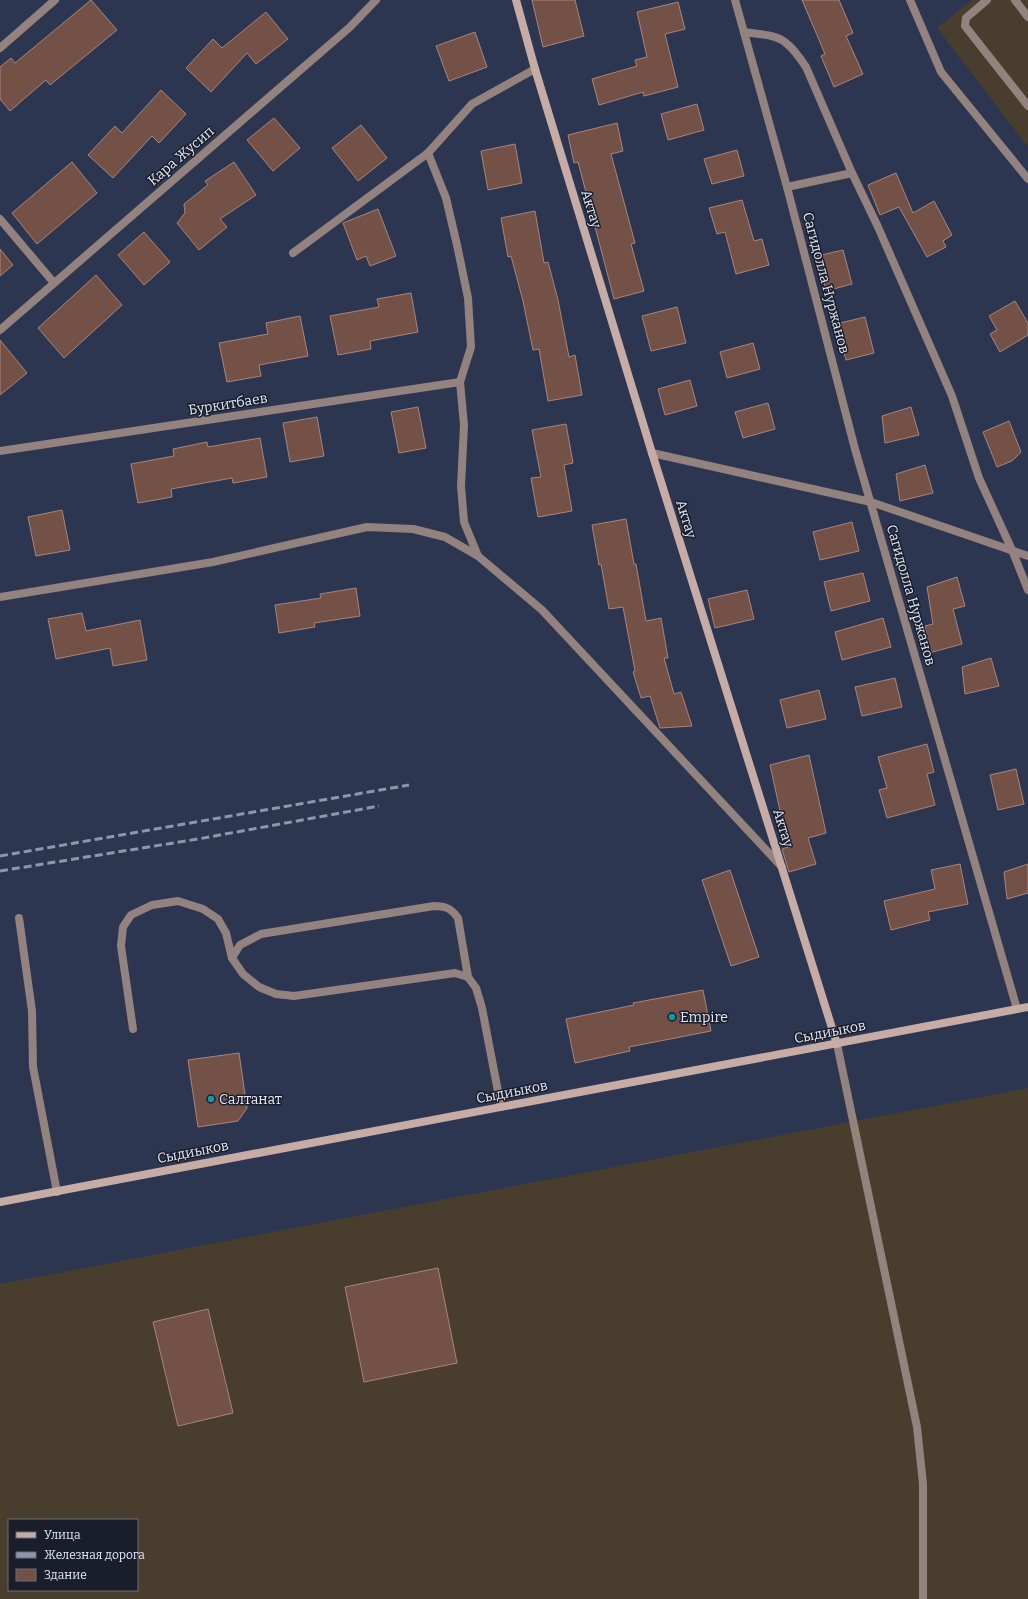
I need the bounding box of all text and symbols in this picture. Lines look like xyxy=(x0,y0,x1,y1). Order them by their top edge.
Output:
street label: Кара Жусип xyxy=(144,123,218,189)
street label: Актау xyxy=(577,188,605,231)
street label: Сагидолла Нуржанов xyxy=(799,210,853,356)
street label: Буркитбаев xyxy=(187,389,269,419)
street label: Актау xyxy=(672,498,700,541)
street label: Сагидолла Нуржанов xyxy=(883,523,939,667)
street label: Актау xyxy=(769,807,797,850)
place label: Empire xyxy=(680,1009,728,1026)
marker: Empire xyxy=(667,1012,677,1022)
street label: Сыдиыков xyxy=(793,1017,867,1047)
street label: Сыдиыков xyxy=(475,1077,549,1107)
place label: Салтанат xyxy=(219,1091,282,1108)
marker: Салтанат xyxy=(206,1094,216,1104)
street label: Сыдиыков xyxy=(156,1137,230,1167)
legend xyxy=(8,1519,138,1591)
text: Улица xyxy=(44,1528,81,1542)
text: Железная дорога xyxy=(44,1548,145,1562)
text: Здание xyxy=(44,1568,87,1582)

